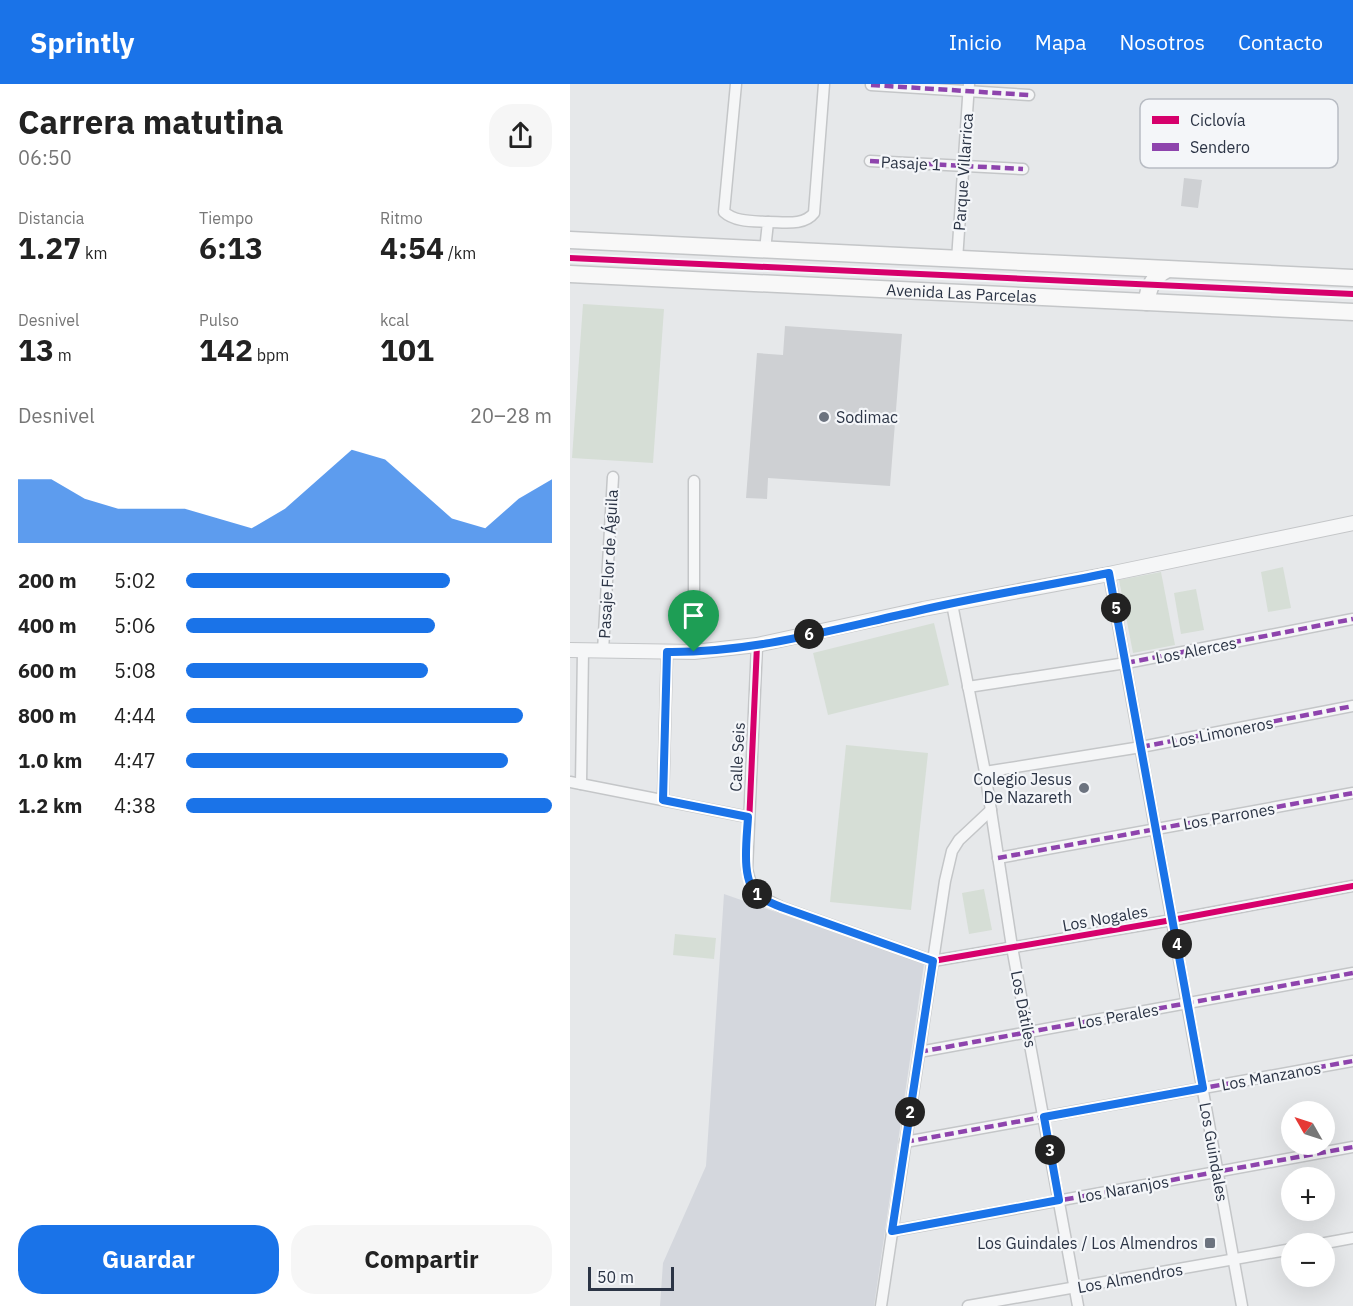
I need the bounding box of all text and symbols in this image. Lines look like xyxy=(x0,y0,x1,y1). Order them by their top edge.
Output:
text: Sprintly xyxy=(30,24,135,61)
text: Inicio xyxy=(949,28,1002,56)
text: Mapa xyxy=(1035,28,1087,56)
text: Nosotros xyxy=(1120,28,1205,56)
text: Contacto xyxy=(1238,28,1323,56)
legend xyxy=(1140,99,1338,168)
text: Carrera matutina xyxy=(18,100,284,143)
button: share xyxy=(489,104,552,167)
text: Ciclovía xyxy=(1190,110,1246,130)
street label: Parque Villarrica xyxy=(949,112,977,232)
text: Sendero xyxy=(1190,137,1250,157)
text: 06:50 xyxy=(18,144,72,171)
street label: Pasaje 1 xyxy=(880,151,942,175)
text: Distancia xyxy=(18,208,84,228)
text: Tiempo xyxy=(199,208,253,228)
text: Ritmo xyxy=(380,208,423,228)
text: 1.27 xyxy=(18,228,81,267)
text: 6:13 xyxy=(199,228,263,267)
text: 4:54 xyxy=(380,228,444,267)
text: km xyxy=(81,243,108,263)
text: /km xyxy=(444,243,476,263)
street label: Avenida Las Parcelas xyxy=(886,279,1037,307)
text: Desnivel xyxy=(18,310,79,330)
text: Pulso xyxy=(199,310,239,330)
text: kcal xyxy=(380,310,409,330)
text: 13 xyxy=(18,330,54,369)
text: 142 xyxy=(199,330,253,369)
text: 101 xyxy=(380,330,434,369)
text: m xyxy=(54,345,72,365)
text: bpm xyxy=(253,345,289,365)
text: Desnivel xyxy=(18,402,95,429)
text: 20–28 m xyxy=(470,402,552,429)
place label: Sodimac xyxy=(836,407,898,427)
marker: Sodimac xyxy=(817,410,831,424)
street label: Pasaje Flor de Águila xyxy=(593,488,622,639)
text: 200 m xyxy=(18,567,77,594)
text: 5:02 xyxy=(114,567,156,594)
pin xyxy=(668,590,719,652)
pin: 5 xyxy=(1101,593,1131,623)
text: 5 xyxy=(1111,598,1121,618)
icon: arrive xyxy=(677,599,710,632)
text: 400 m xyxy=(18,612,77,639)
text: 5:06 xyxy=(114,612,156,639)
pin: 6 xyxy=(794,619,824,649)
text: 6 xyxy=(804,624,814,644)
street label: Los Alerces xyxy=(1154,632,1238,668)
text: 600 m xyxy=(18,657,77,684)
text: 5:08 xyxy=(114,657,156,684)
text: 800 m xyxy=(18,702,77,729)
text: 4:44 xyxy=(114,702,156,729)
street label: Los Limoneros xyxy=(1169,712,1275,752)
street label: Calle Seis xyxy=(725,722,749,792)
text: 1.0 km xyxy=(18,747,82,774)
text: 4:47 xyxy=(114,747,156,774)
place label: Colegio Jesus De Nazareth xyxy=(973,769,1072,807)
marker: Colegio Jesus De Nazareth xyxy=(1077,781,1091,795)
text: 1.2 km xyxy=(18,792,82,819)
text: 4:38 xyxy=(114,792,156,819)
street label: Los Parrones xyxy=(1182,798,1276,834)
pin: 1 xyxy=(742,879,772,909)
text: 1 xyxy=(752,884,762,904)
street label: Los Nogales xyxy=(1061,901,1149,935)
pin: 4 xyxy=(1162,929,1192,959)
text: 4 xyxy=(1172,934,1182,954)
street label: Los Dátiles xyxy=(1007,969,1041,1049)
street label: Los Perales xyxy=(1076,999,1160,1033)
street label: Los Manzanos xyxy=(1220,1057,1322,1095)
pin: 2 xyxy=(895,1097,925,1127)
street label: Los Guindales xyxy=(1195,1101,1233,1203)
north arrow xyxy=(1281,1101,1335,1155)
map controls xyxy=(1281,1101,1335,1287)
text: 2 xyxy=(905,1102,915,1122)
pin: 3 xyxy=(1035,1135,1065,1165)
text: 3 xyxy=(1045,1140,1055,1160)
button: + xyxy=(1281,1167,1335,1221)
street label: Los Naranjos xyxy=(1076,1171,1170,1207)
button: Guardar xyxy=(18,1225,279,1294)
button: Compartir xyxy=(291,1225,552,1294)
place label: Los Guindales / Los Almendros xyxy=(977,1233,1198,1253)
button: − xyxy=(1281,1233,1335,1287)
marker: Los Guindales / Los Almendros xyxy=(1203,1236,1217,1250)
street label: Los Almendros xyxy=(1076,1259,1184,1297)
scale bar xyxy=(588,1264,674,1292)
text: 50 m xyxy=(597,1267,634,1287)

